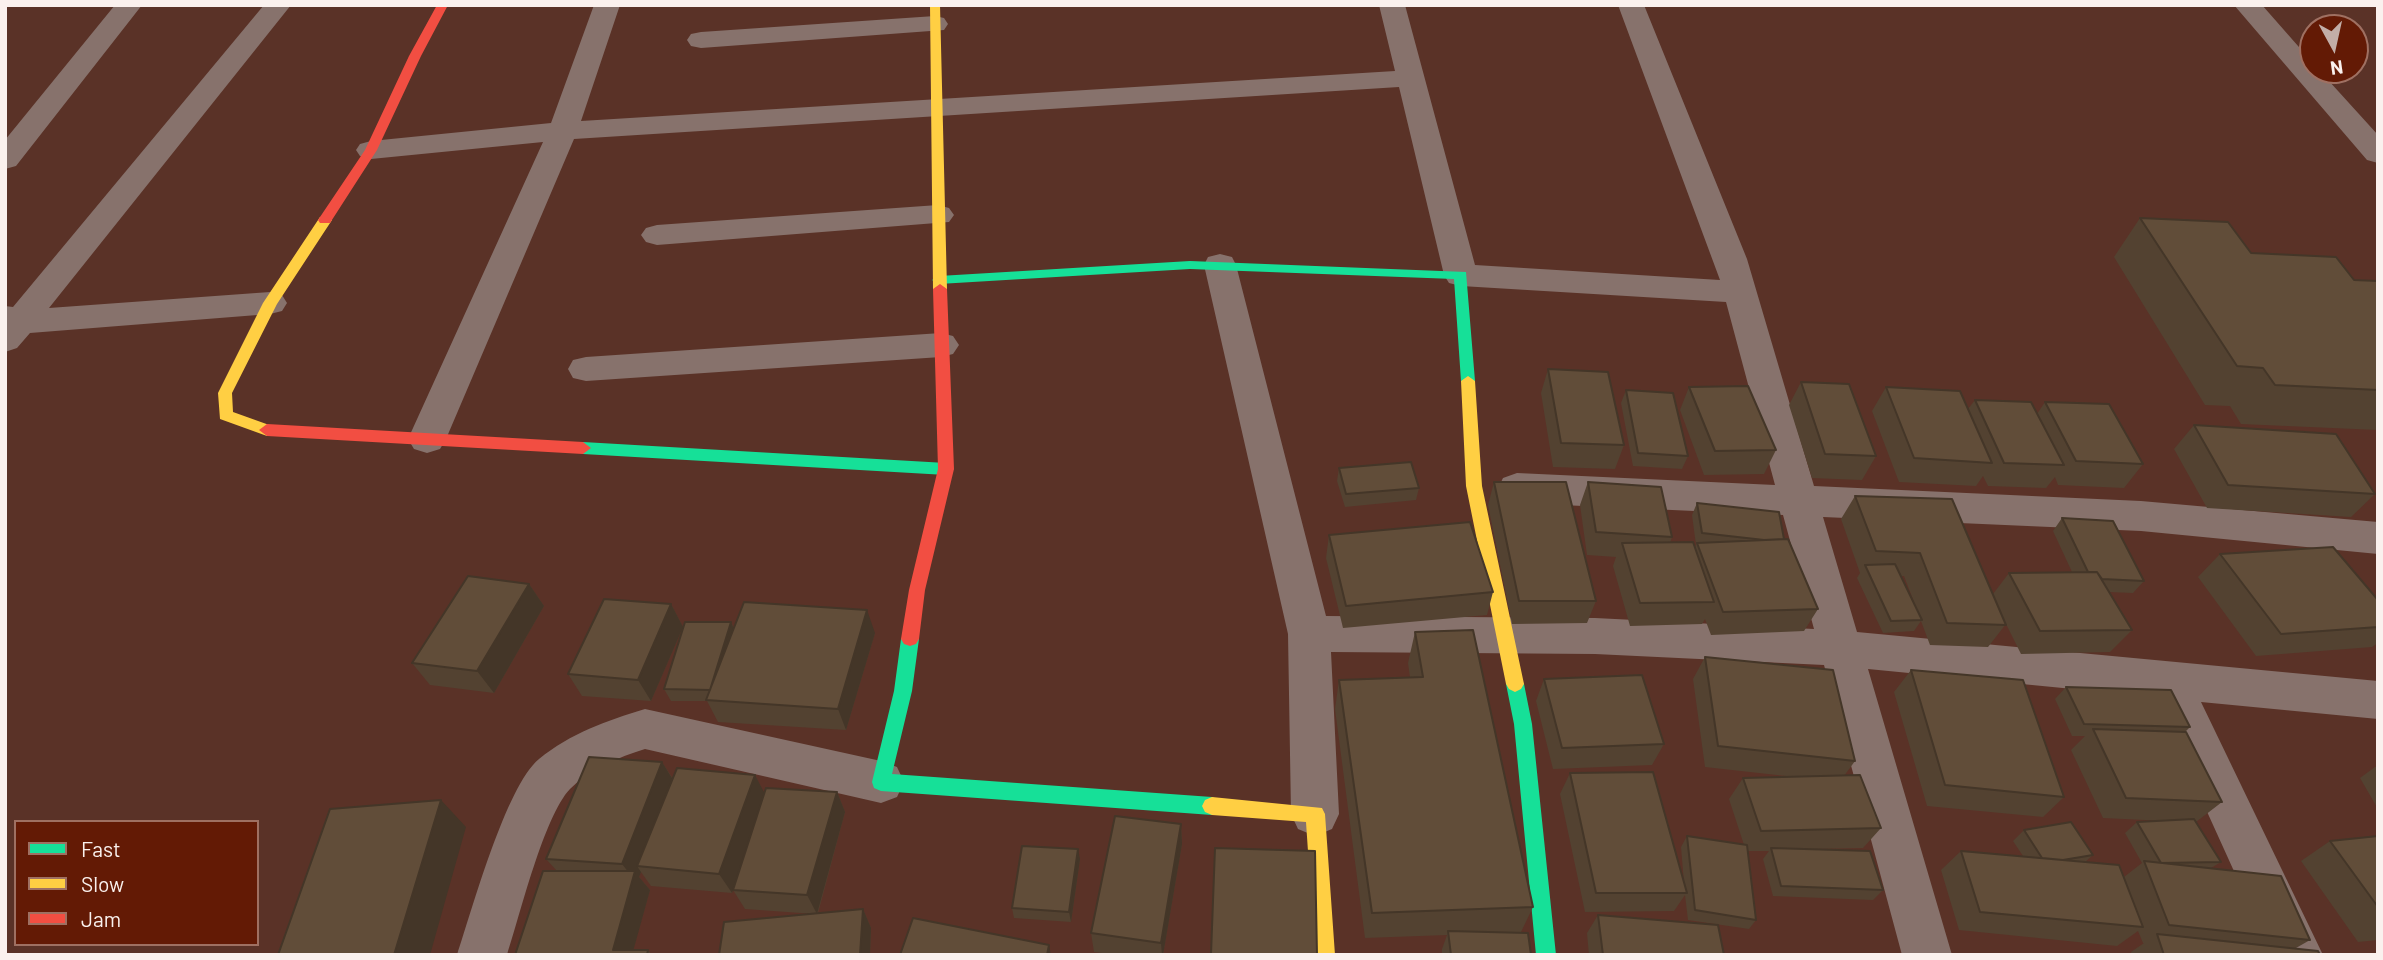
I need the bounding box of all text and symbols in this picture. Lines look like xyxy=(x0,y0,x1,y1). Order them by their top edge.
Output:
north arrow xyxy=(2299,14,2369,84)
text: N xyxy=(2329,56,2345,81)
legend xyxy=(14,820,259,946)
text: Fast xyxy=(81,836,121,861)
text: Slow xyxy=(81,871,124,896)
text: Jam xyxy=(81,906,121,931)

